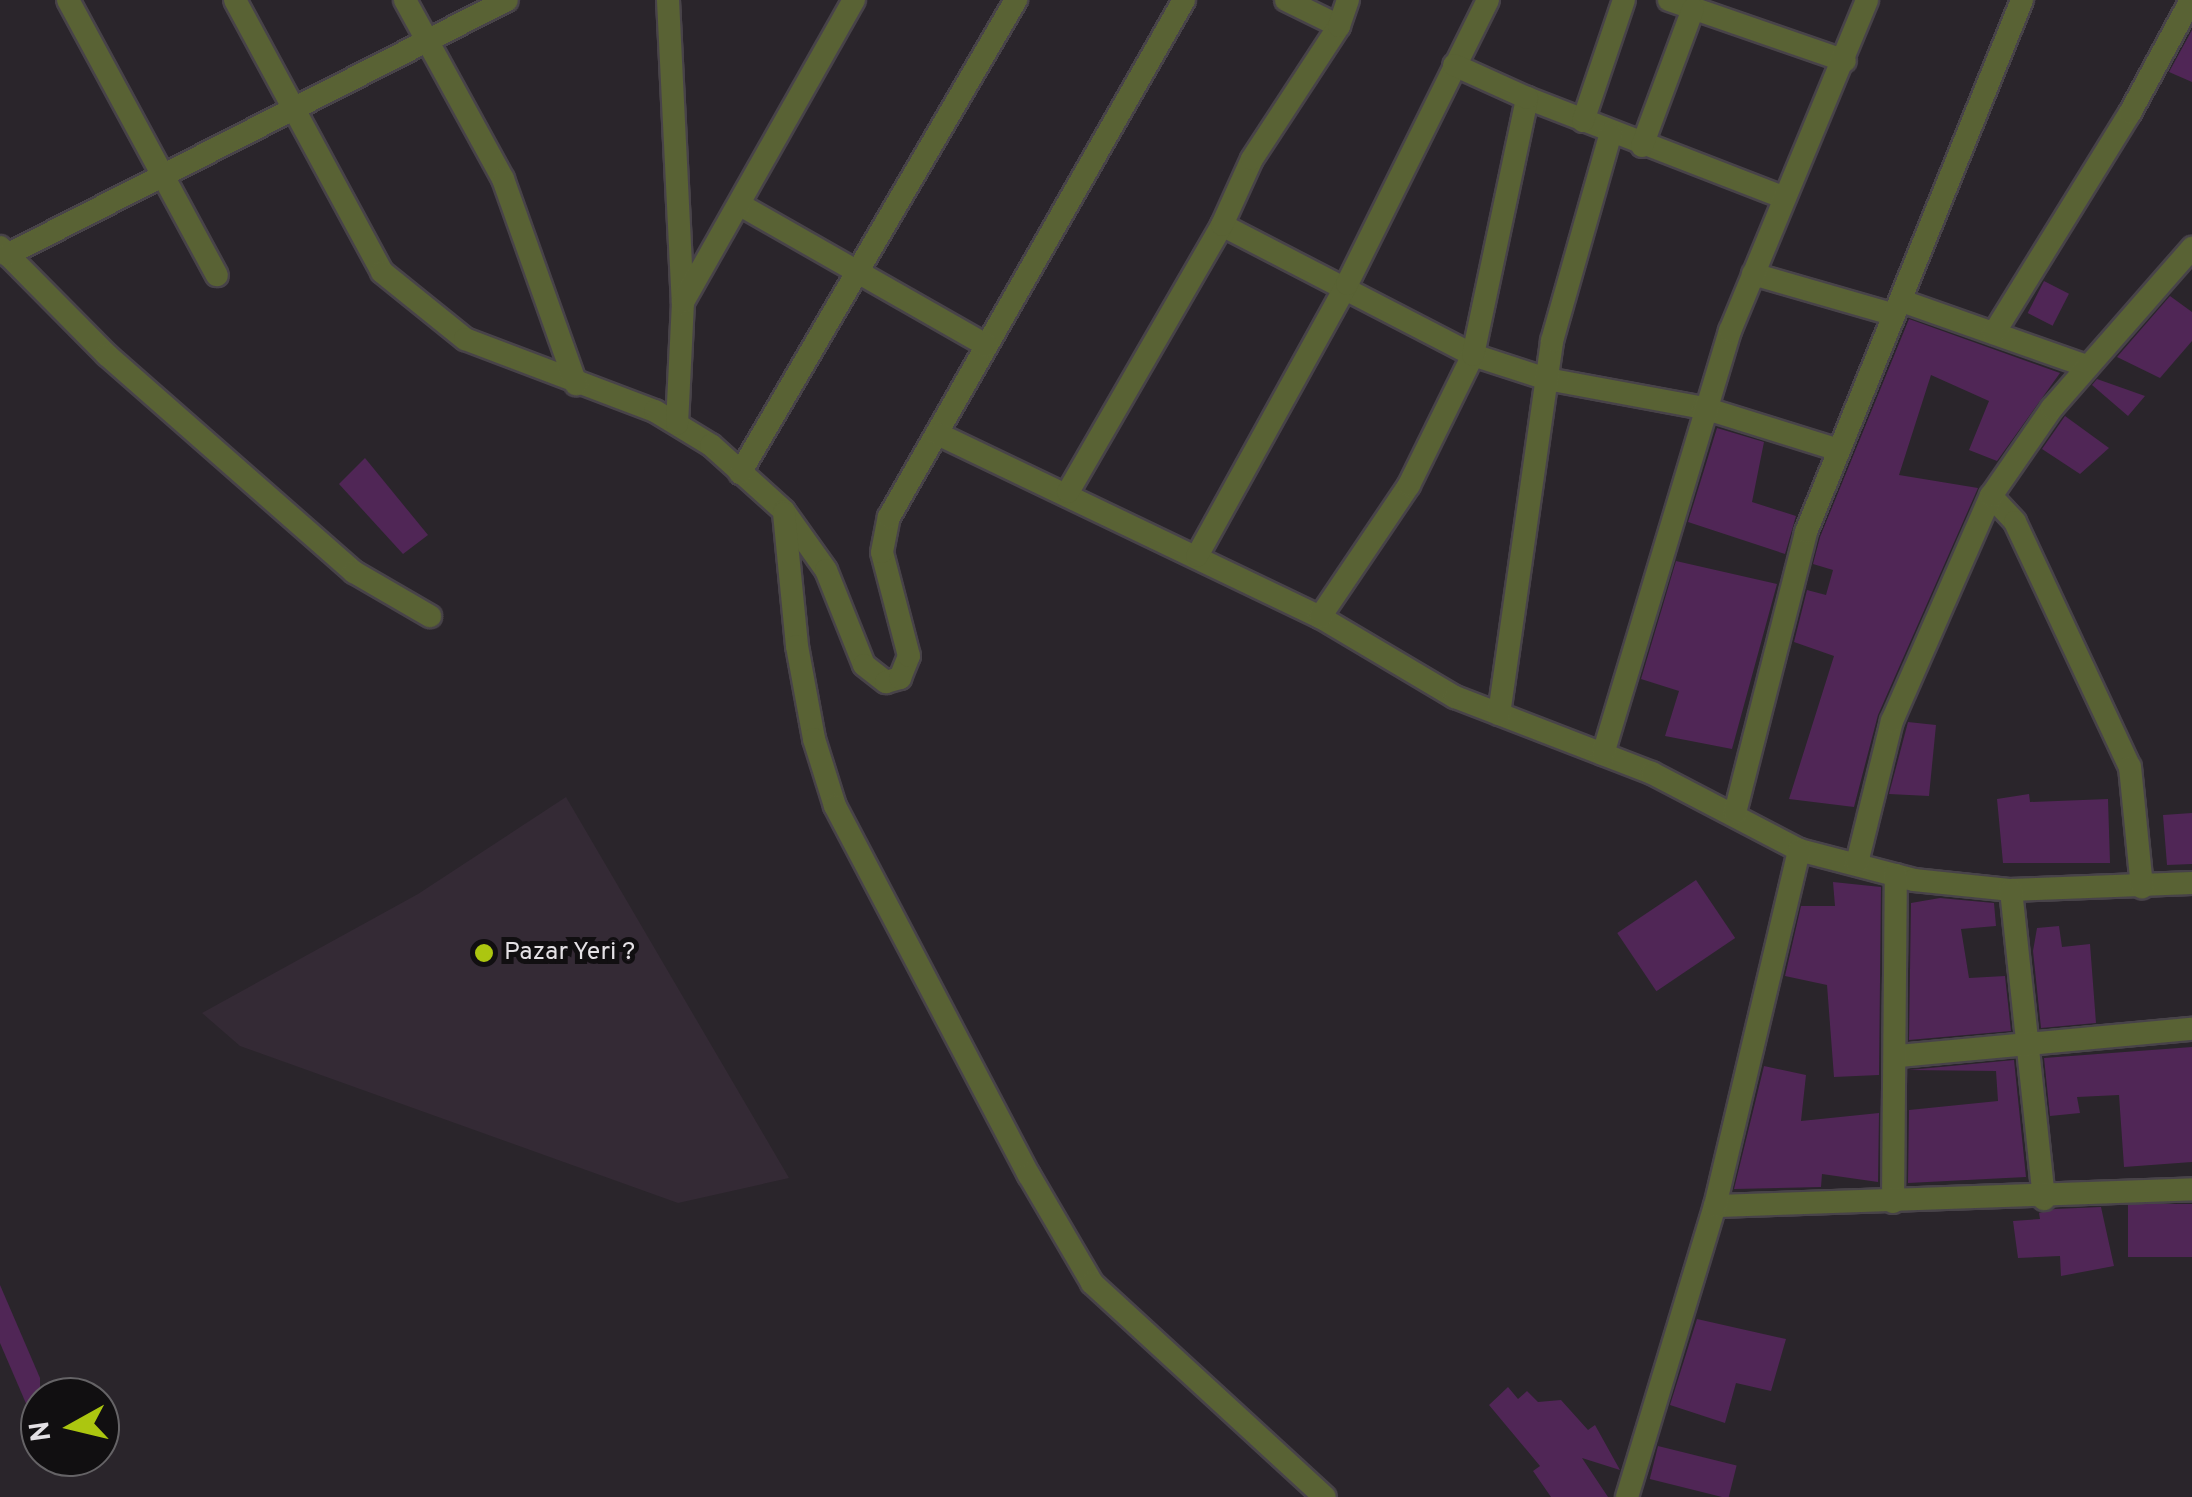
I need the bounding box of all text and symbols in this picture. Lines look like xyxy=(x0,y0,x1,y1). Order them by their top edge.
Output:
place label: Pazar Yeri ? xyxy=(504,938,636,968)
marker: Pazar Yeri ? xyxy=(473,942,495,964)
north arrow xyxy=(20,1377,120,1477)
text: N xyxy=(23,1418,61,1443)

